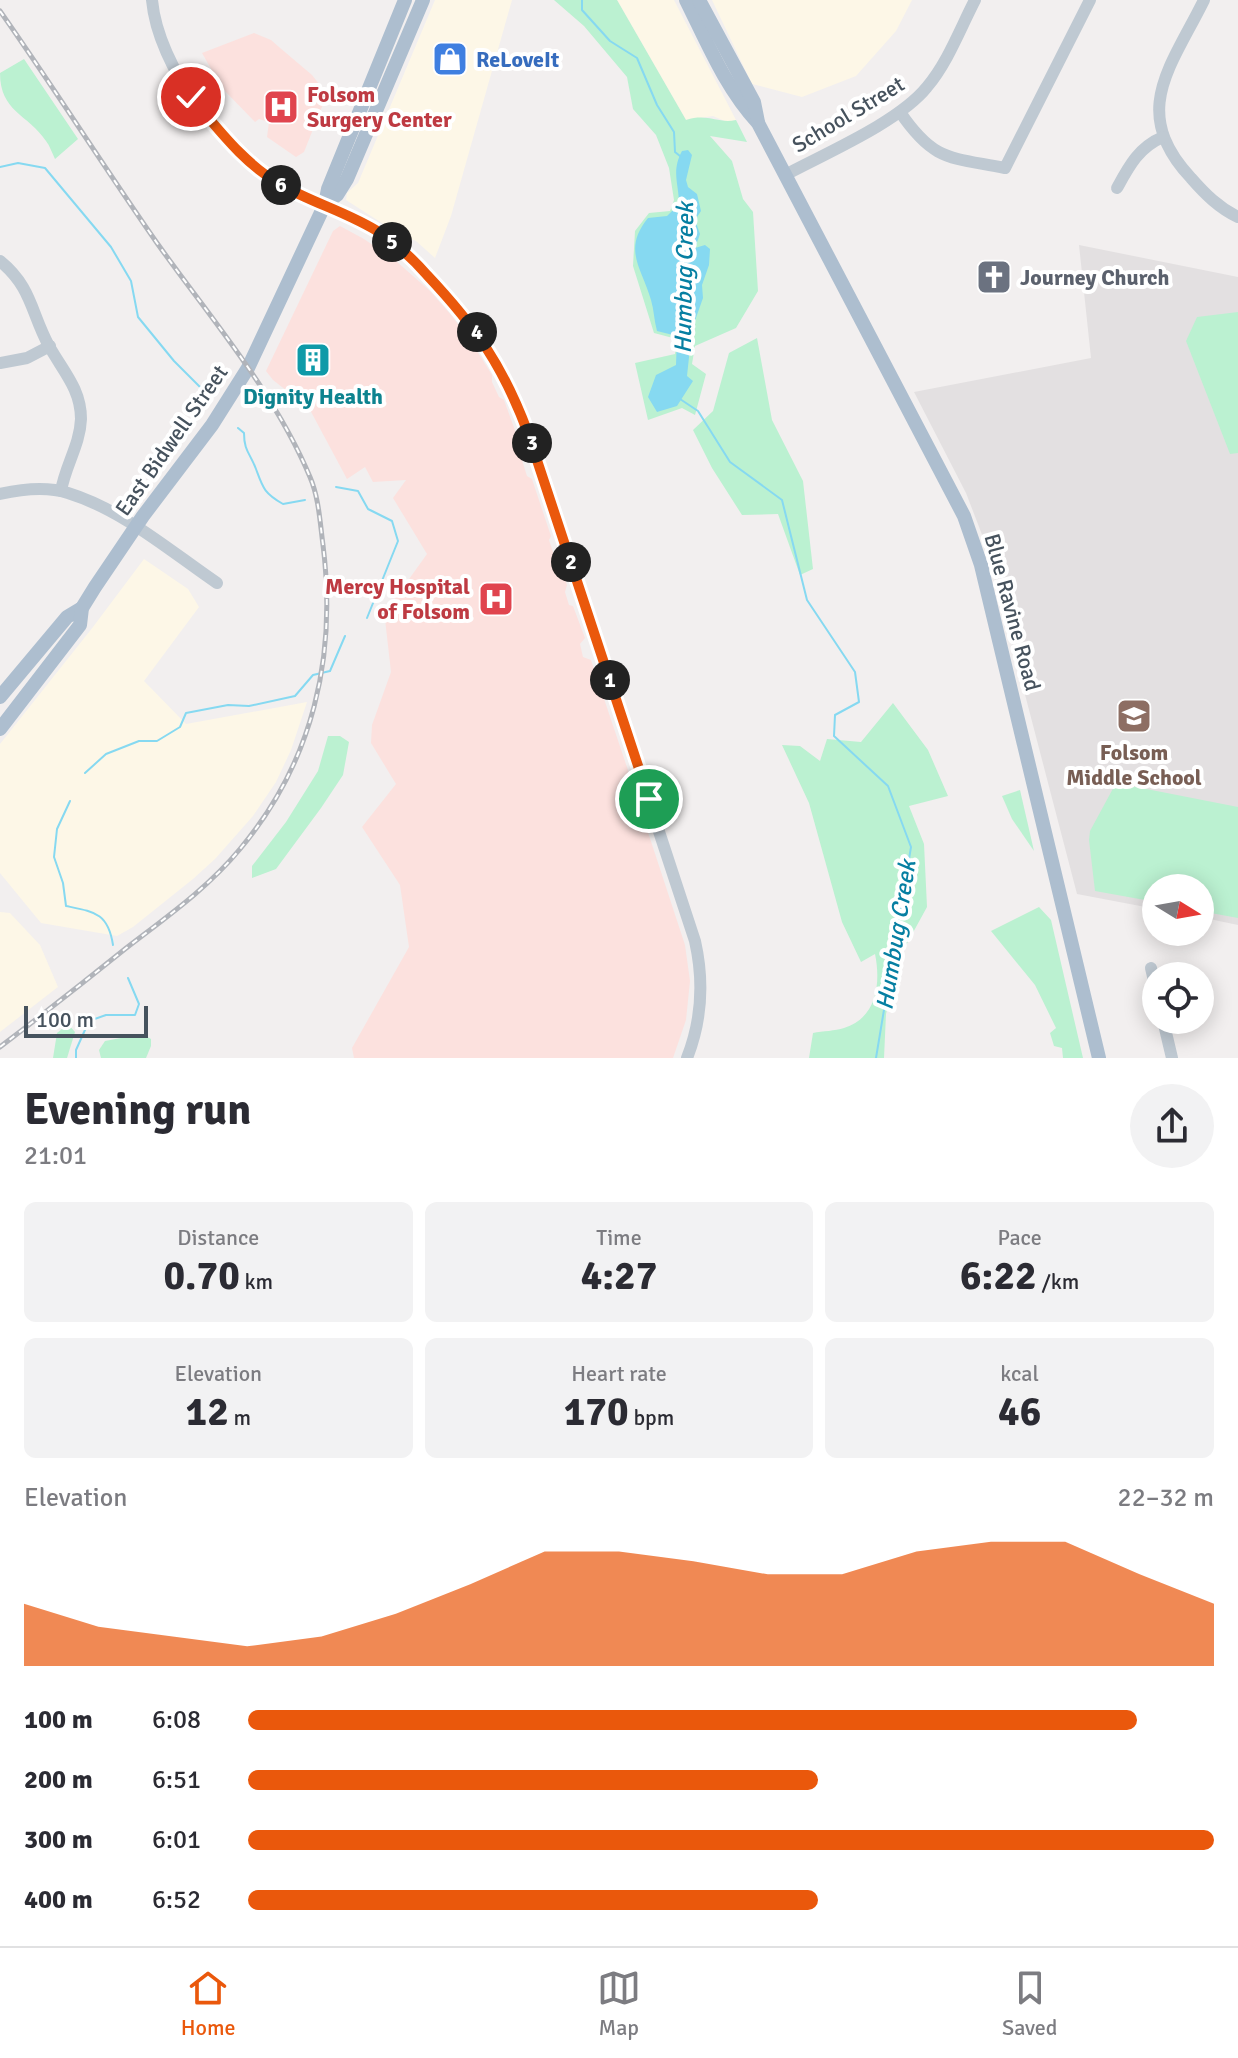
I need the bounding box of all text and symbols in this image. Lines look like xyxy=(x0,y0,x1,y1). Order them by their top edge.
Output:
shop icon: ReLoveIt xyxy=(431,40,469,78)
place label: ReLoveIt xyxy=(476,46,559,73)
pin xyxy=(157,63,225,131)
street label: School Street xyxy=(787,70,909,158)
icon: check xyxy=(169,75,213,119)
place label: Folsom Surgery Center xyxy=(307,81,452,133)
hospital icon: Folsom Surgery Center xyxy=(262,88,300,126)
pin: 6 xyxy=(261,165,301,205)
text: 6 xyxy=(275,171,287,198)
water label: Humbug Creek xyxy=(668,200,700,354)
pin: 5 xyxy=(372,222,412,262)
text: 5 xyxy=(386,228,398,255)
church icon: Journey Church xyxy=(975,258,1013,296)
place label: Journey Church xyxy=(1020,264,1169,291)
pin: 4 xyxy=(457,312,497,352)
text: 4 xyxy=(471,318,483,345)
building icon: Dignity Health xyxy=(294,341,332,379)
street label: East Bidwell Street xyxy=(109,359,234,521)
place label: Dignity Health xyxy=(243,383,383,410)
pin: 3 xyxy=(512,423,552,463)
text: 3 xyxy=(526,429,538,456)
street label: Blue Ravine Road xyxy=(979,530,1047,694)
pin: 2 xyxy=(551,542,591,582)
text: 2 xyxy=(565,548,577,575)
place label: Mercy Hospital of Folsom xyxy=(325,573,470,625)
hospital icon: Mercy Hospital of Folsom xyxy=(477,580,515,618)
pin: 1 xyxy=(590,660,630,700)
text: 1 xyxy=(604,666,616,693)
school or university icon: Folsom Middle School xyxy=(1115,697,1153,735)
place label: Folsom Middle School xyxy=(1066,739,1202,791)
pin xyxy=(615,765,683,833)
icon: arrive xyxy=(627,777,671,821)
water label: Humbug Creek xyxy=(869,856,923,1012)
north arrow xyxy=(1142,874,1214,946)
map controls xyxy=(1142,874,1214,1034)
button: locate xyxy=(1142,962,1214,1034)
scale bar xyxy=(24,1002,148,1038)
text: 100 m xyxy=(36,1006,94,1033)
text: Evening run xyxy=(24,1083,251,1137)
button: share xyxy=(1130,1084,1214,1168)
text: 21:01 xyxy=(24,1140,87,1172)
text: Distance xyxy=(177,1224,259,1251)
text: Time xyxy=(596,1224,642,1251)
text: Pace xyxy=(997,1224,1042,1251)
text: 0.70 xyxy=(163,1251,240,1301)
text: 4:27 xyxy=(581,1251,657,1301)
text: 6:22 xyxy=(960,1251,1037,1301)
text: km xyxy=(240,1268,273,1295)
text: /km xyxy=(1037,1268,1079,1295)
text: Elevation xyxy=(175,1360,262,1387)
text: Heart rate xyxy=(571,1360,667,1387)
text: kcal xyxy=(1000,1360,1039,1387)
text: 12 xyxy=(186,1387,229,1437)
text: 170 xyxy=(564,1387,629,1437)
text: 46 xyxy=(998,1387,1041,1437)
text: m xyxy=(229,1404,251,1431)
text: bpm xyxy=(629,1404,674,1431)
text: Elevation xyxy=(24,1482,128,1514)
text: 22–32 m xyxy=(1118,1482,1214,1514)
text: 100 m xyxy=(24,1704,93,1736)
text: 6:08 xyxy=(152,1704,201,1736)
text: 200 m xyxy=(24,1764,93,1796)
text: 6:51 xyxy=(152,1764,201,1796)
text: 300 m xyxy=(24,1824,93,1856)
text: 6:01 xyxy=(152,1824,201,1856)
text: 400 m xyxy=(24,1884,93,1916)
text: 6:52 xyxy=(152,1884,201,1916)
tab: Home xyxy=(181,1966,235,2041)
tab: Map xyxy=(597,1966,641,2041)
tab: Saved xyxy=(1002,1966,1057,2041)

